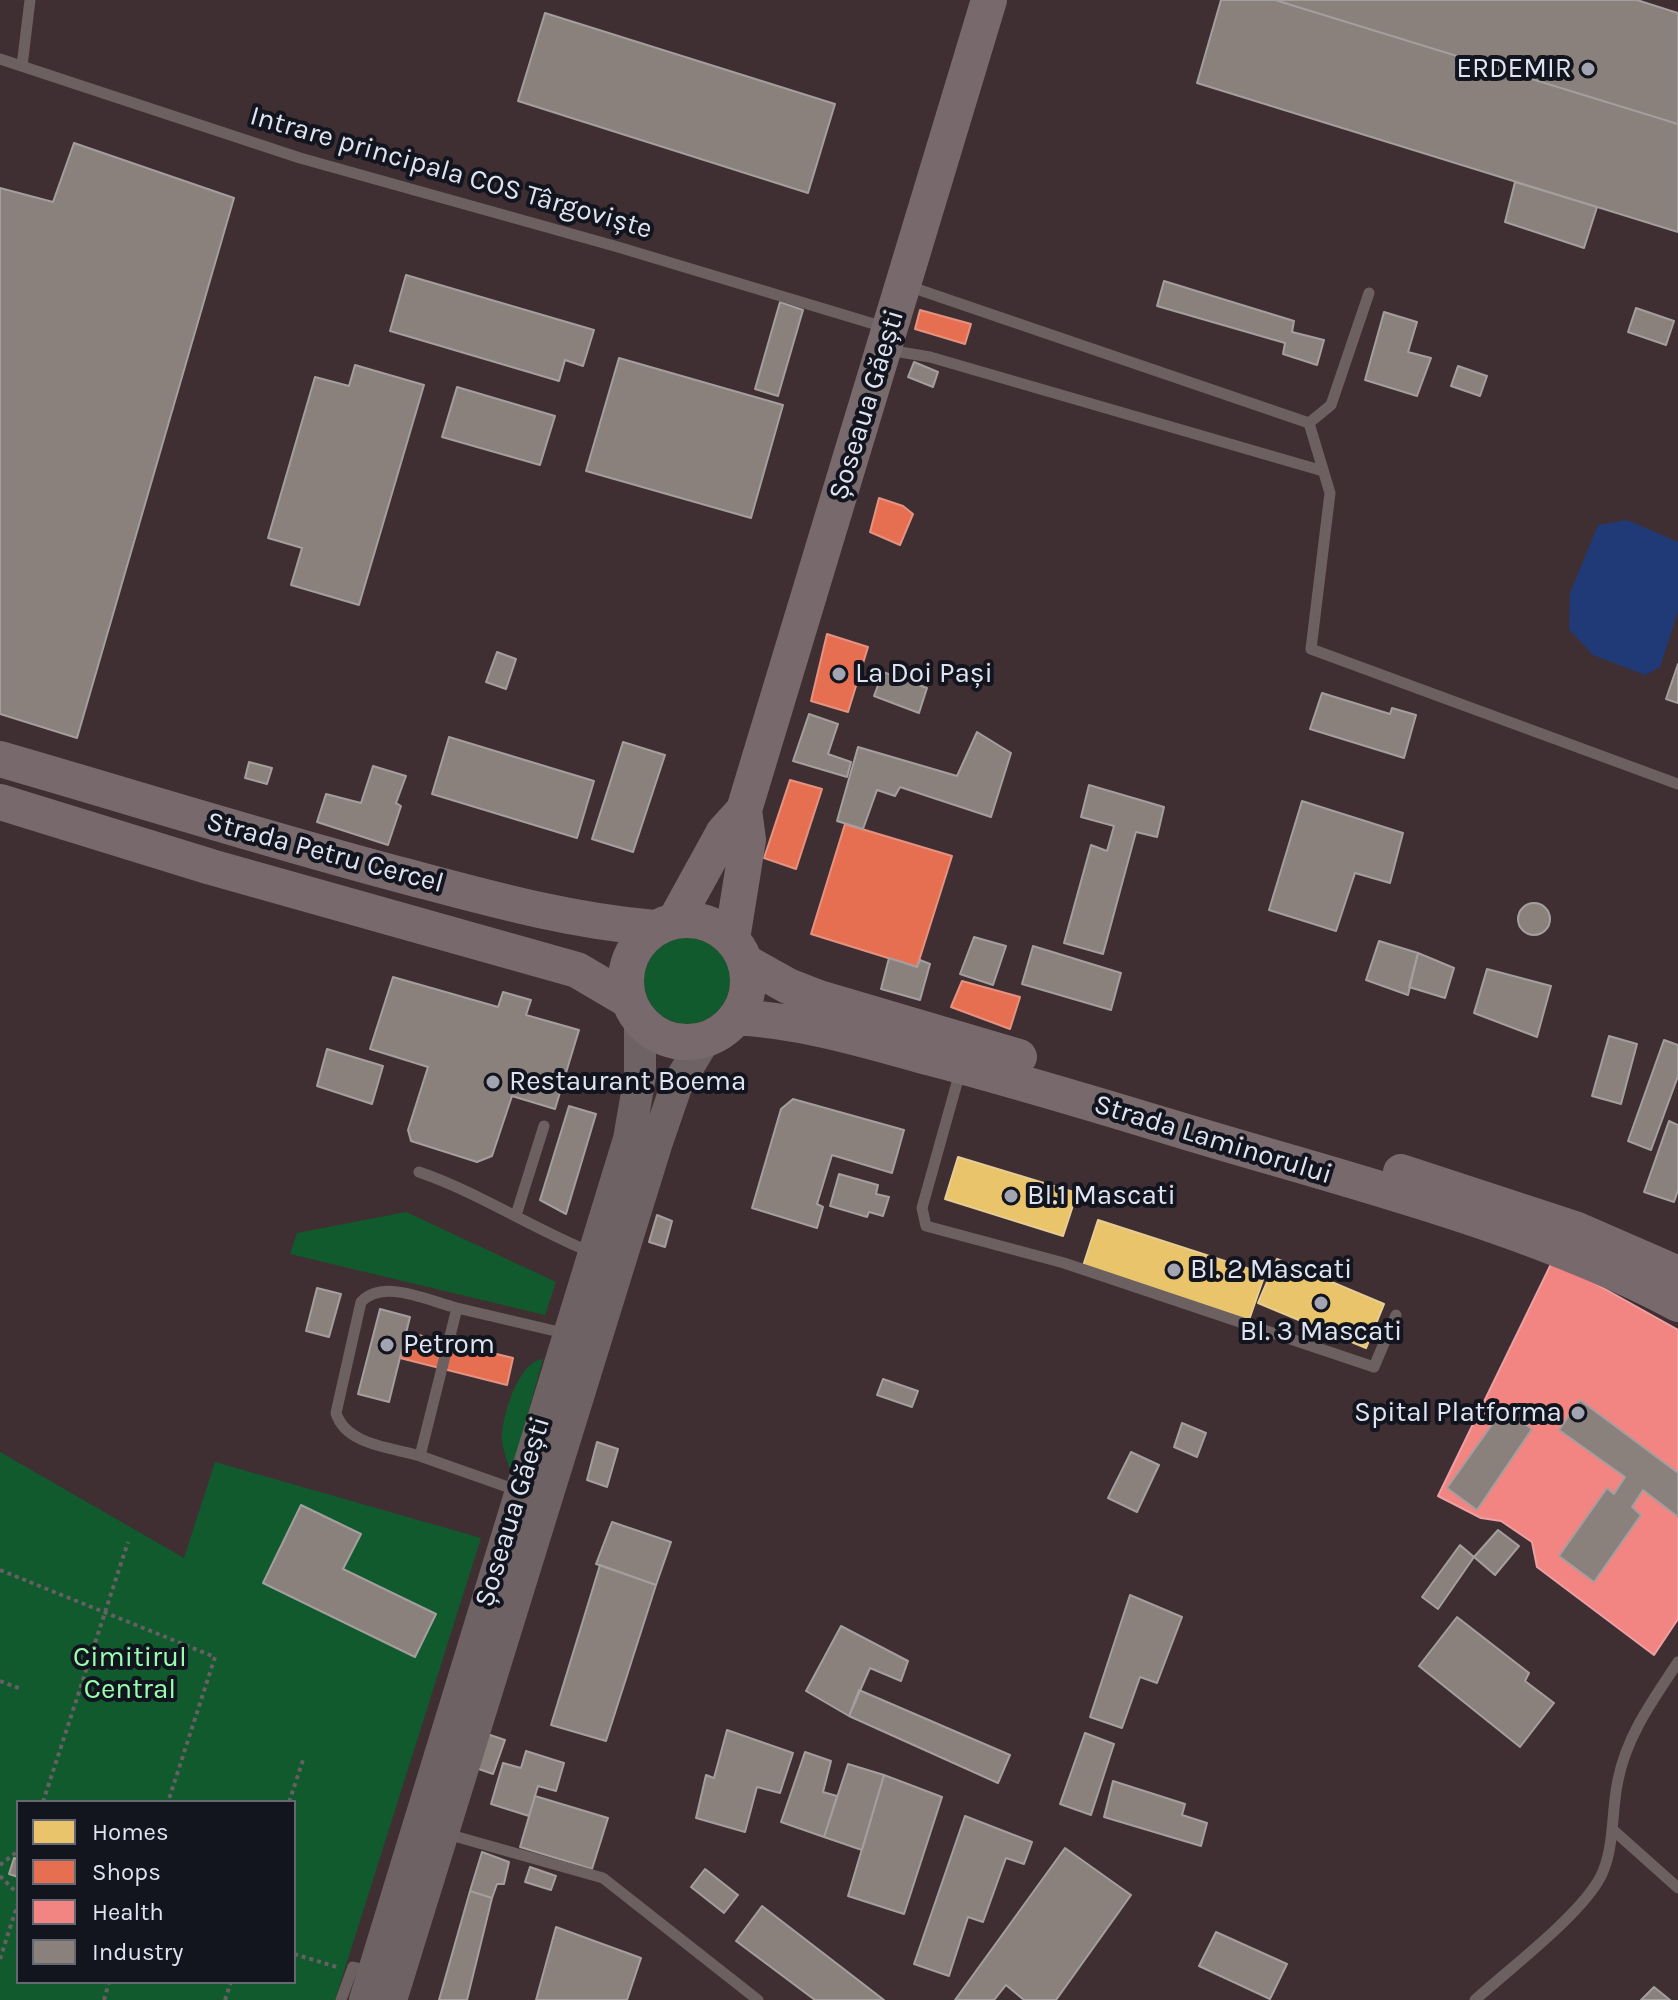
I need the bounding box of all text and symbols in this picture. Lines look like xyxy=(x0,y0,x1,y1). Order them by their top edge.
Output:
place label: ERDEMIR xyxy=(1456,52,1572,86)
marker: ERDEMIR xyxy=(1579,60,1597,78)
street label: Intrare principala COS Târgoviște xyxy=(246,99,656,247)
street label: Șoseaua Găești xyxy=(822,306,912,504)
place label: La Doi Pași xyxy=(855,657,993,691)
marker: La Doi Pași xyxy=(830,665,848,683)
street label: Strada Petru Cercel xyxy=(203,805,447,901)
place label: Restaurant Boema xyxy=(509,1065,746,1099)
marker: Restaurant Boema xyxy=(484,1073,502,1091)
street label: Strada Laminorului xyxy=(1090,1088,1336,1192)
place label: Bl.1 Mascati xyxy=(1027,1179,1176,1213)
marker: Bl.1 Mascati xyxy=(1002,1187,1020,1205)
place label: Bl. 2 Mascati xyxy=(1190,1253,1352,1287)
marker: Bl. 2 Mascati xyxy=(1165,1261,1183,1279)
marker: Bl. 3 Mascati xyxy=(1312,1294,1330,1312)
place label: Bl. 3 Mascati xyxy=(1240,1315,1402,1349)
place label: Petrom xyxy=(403,1328,495,1362)
marker: Petrom xyxy=(378,1336,396,1354)
place label: Spital Platforma xyxy=(1354,1396,1562,1430)
marker: Spital Platforma xyxy=(1569,1404,1587,1422)
street label: Șoseaua Găești xyxy=(468,1413,558,1611)
park label: Cimitirul Central xyxy=(73,1641,187,1707)
legend xyxy=(16,1800,296,1984)
text: Homes xyxy=(92,1818,169,1846)
text: Shops xyxy=(92,1858,161,1886)
text: Health xyxy=(92,1898,164,1926)
text: Industry xyxy=(92,1938,183,1966)

